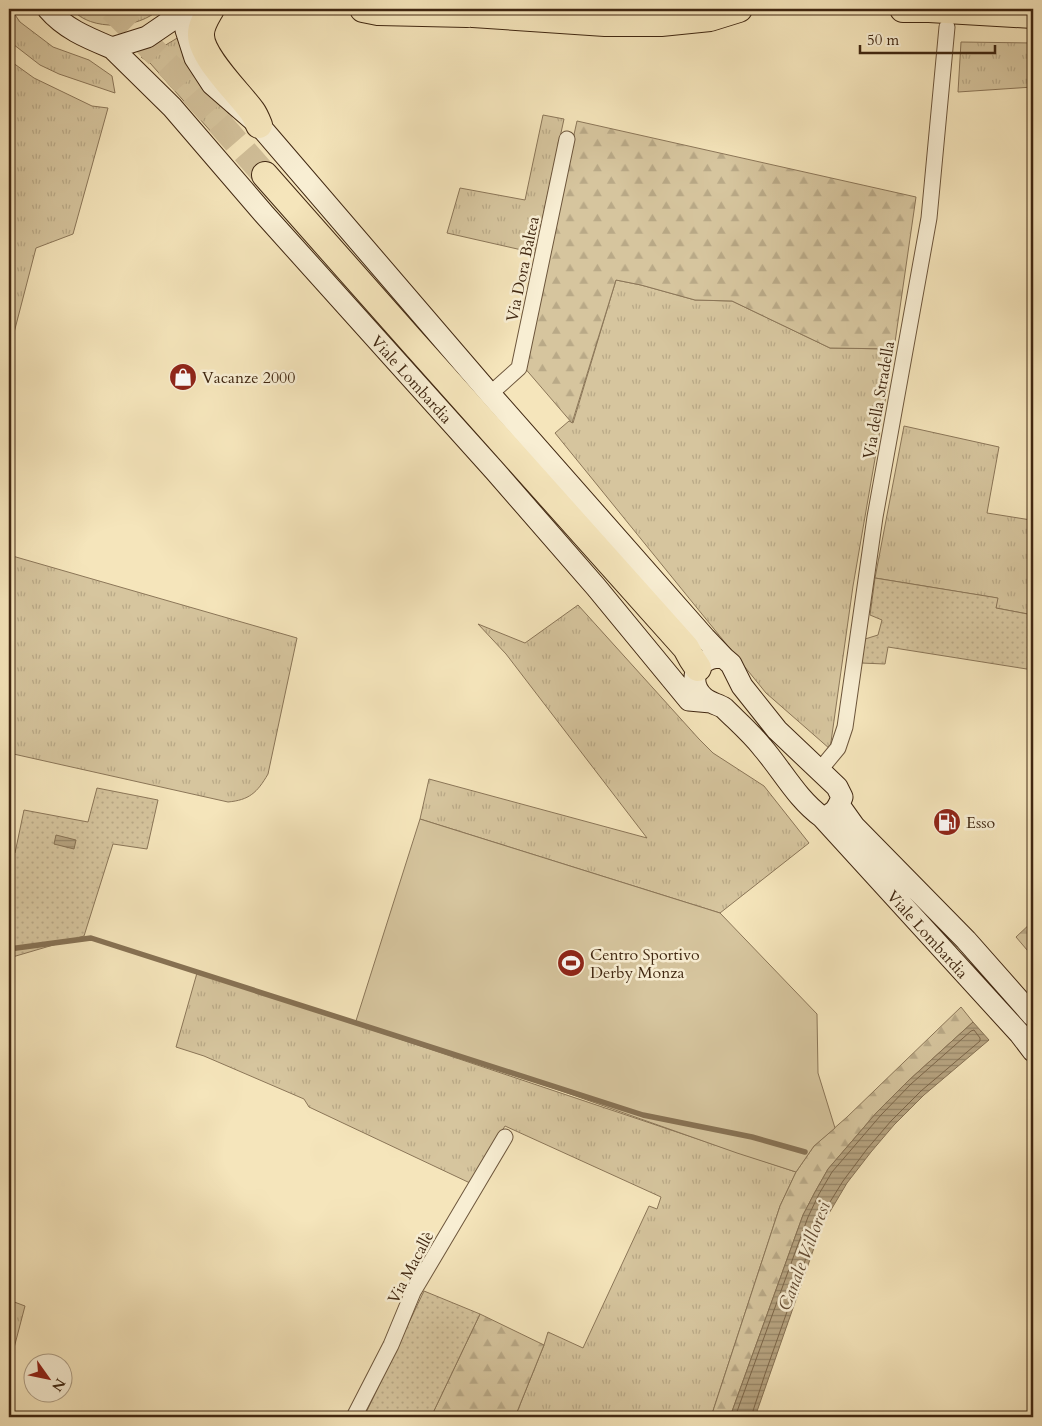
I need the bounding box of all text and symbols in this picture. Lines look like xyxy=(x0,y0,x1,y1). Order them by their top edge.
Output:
scale bar xyxy=(860,22,994,54)
text: 50 m xyxy=(867,30,899,50)
street label: Via Dora Baltea xyxy=(501,214,545,324)
street label: Viale Lombardia xyxy=(366,331,457,429)
street label: Via della Stradella xyxy=(858,339,900,461)
shop icon: Vacanze 2000 xyxy=(168,362,198,392)
place label: Vacanze 2000 xyxy=(202,367,295,389)
fuel station icon: Esso xyxy=(932,807,962,837)
place label: Esso xyxy=(966,812,996,834)
street label: Viale Lombardia xyxy=(882,886,973,984)
place label: Centro Sportivo Derby Monza xyxy=(590,944,700,984)
sports icon: Centro Sportivo Derby Monza xyxy=(556,948,586,978)
water label: Canale Villoresi xyxy=(772,1197,837,1314)
street label: Via Macallè xyxy=(383,1227,439,1308)
north arrow xyxy=(22,1354,72,1404)
text: N xyxy=(47,1375,70,1395)

